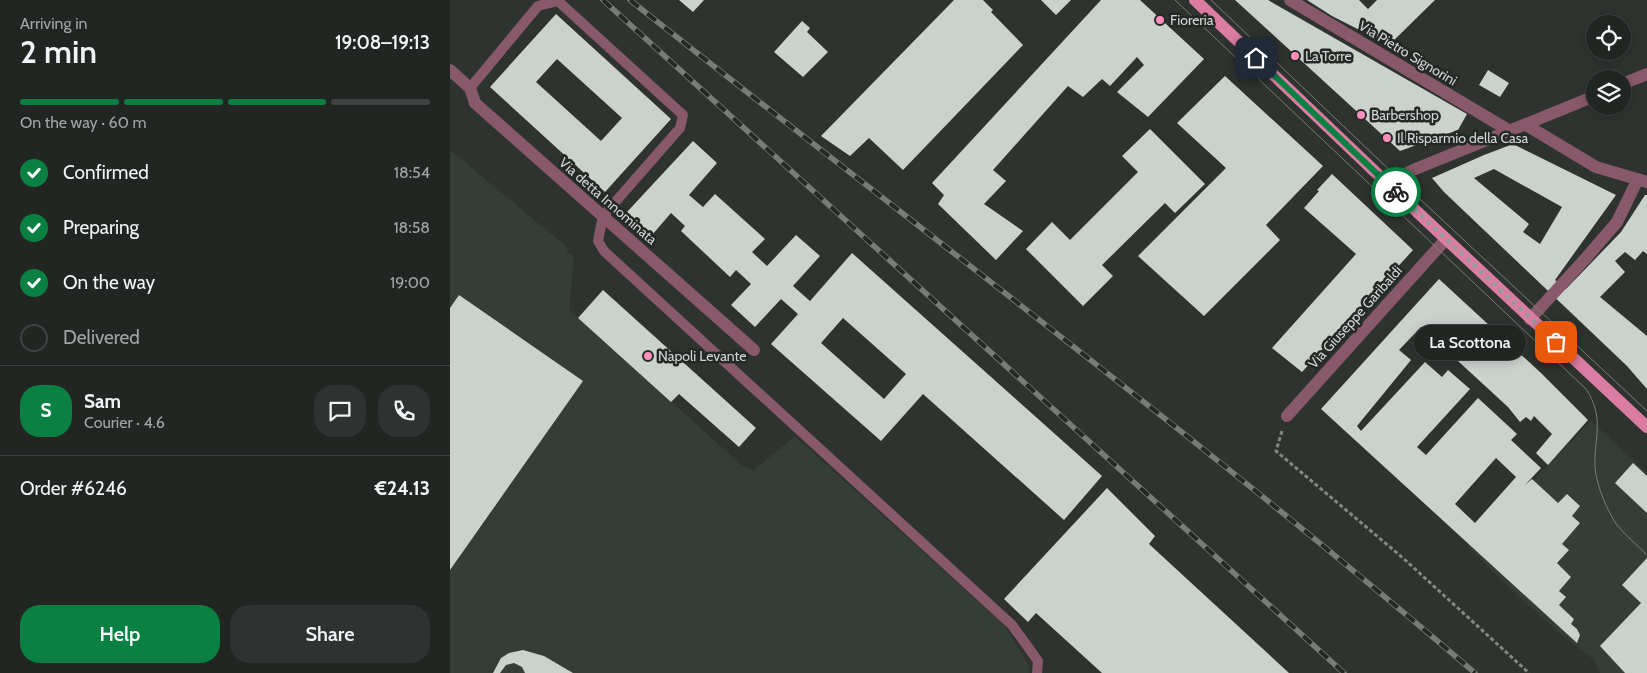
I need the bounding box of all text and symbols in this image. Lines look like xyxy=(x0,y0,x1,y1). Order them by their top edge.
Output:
place label: Fioreria xyxy=(1170,11,1214,29)
text: Arriving in xyxy=(20,14,87,33)
marker: Fioreria xyxy=(1154,14,1166,26)
map controls xyxy=(1586,15,1631,115)
button: locate xyxy=(1586,15,1631,60)
street label: Via Pietro Signorini xyxy=(1356,17,1460,89)
text: 19:08–19:13 xyxy=(335,31,430,54)
text: 2 min xyxy=(20,32,97,71)
pin xyxy=(1235,37,1277,79)
icon: home xyxy=(1242,44,1270,72)
place label: La Torre xyxy=(1305,47,1352,65)
marker: La Torre xyxy=(1289,50,1301,62)
button: layers xyxy=(1586,70,1631,115)
place label: Barbershop xyxy=(1371,106,1439,124)
marker: Barbershop xyxy=(1355,109,1367,121)
text: On the way · 60 m xyxy=(20,113,146,132)
place label: Il Risparmio della Casa xyxy=(1397,129,1529,147)
marker: Il Risparmio della Casa xyxy=(1381,132,1393,144)
street label: Via detta Innominata xyxy=(555,153,661,249)
icon: check xyxy=(20,159,48,187)
text: Confirmed xyxy=(63,161,149,184)
text: 18:54 xyxy=(394,163,430,182)
courier xyxy=(1371,167,1421,217)
icon: bike xyxy=(1382,178,1410,206)
icon: check xyxy=(20,214,48,242)
text: Preparing xyxy=(63,216,139,239)
text: 18:58 xyxy=(393,218,430,237)
street label: Via Giuseppe Garibaldi xyxy=(1304,262,1406,372)
icon: check xyxy=(20,269,48,297)
text: On the way xyxy=(63,271,155,294)
text: 19:00 xyxy=(390,273,430,292)
pin xyxy=(1535,321,1577,363)
callout: La Scottona xyxy=(1414,324,1526,360)
text: Delivered xyxy=(63,326,140,349)
icon: bag xyxy=(1542,328,1570,356)
text: La Scottona xyxy=(1429,333,1511,352)
place label: Napoli Levante xyxy=(658,347,746,365)
marker: Napoli Levante xyxy=(642,350,654,362)
button: chat xyxy=(314,385,366,437)
button: phone xyxy=(378,385,430,437)
text: Sam xyxy=(84,390,121,413)
text: S xyxy=(40,399,52,422)
text: Courier · 4.6 xyxy=(84,413,165,432)
text: Order #6246 xyxy=(20,477,127,500)
text: €24.13 xyxy=(375,477,430,500)
button: Help xyxy=(20,605,220,663)
button: Share xyxy=(230,605,430,663)

